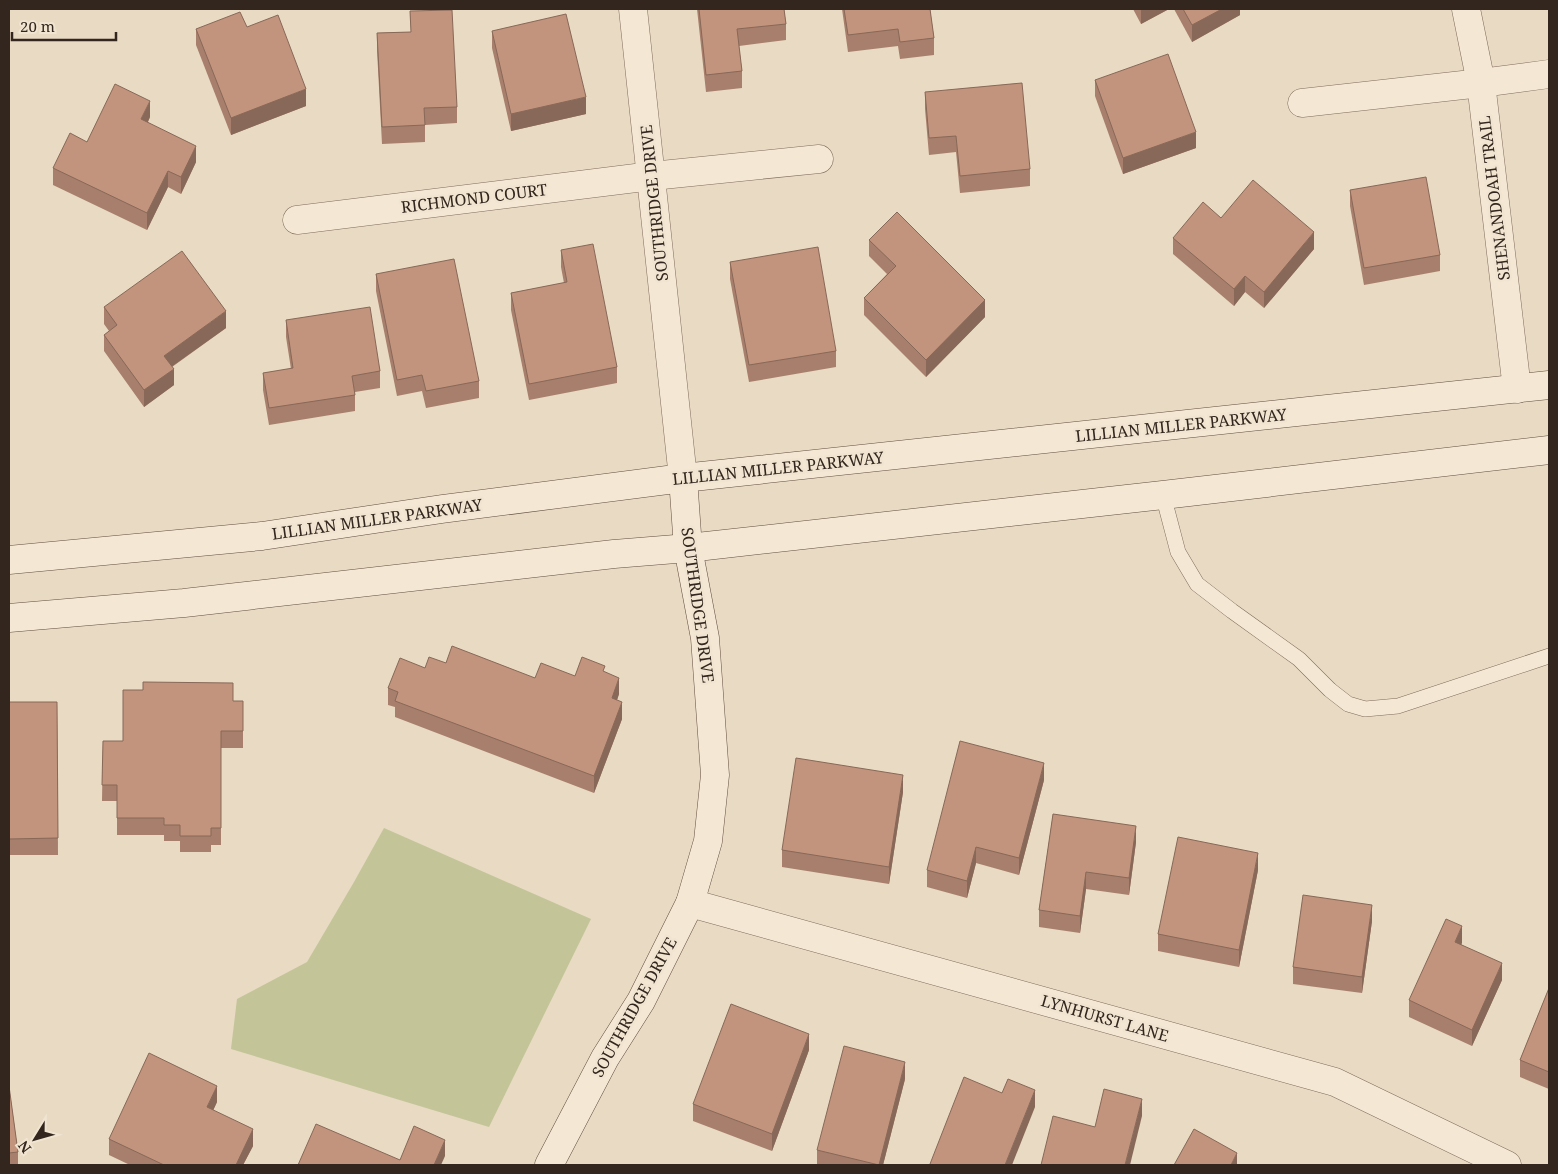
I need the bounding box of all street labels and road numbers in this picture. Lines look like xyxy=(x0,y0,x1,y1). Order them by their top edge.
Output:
street label: SHENANDOAH TRAIL xyxy=(1473,114,1515,282)
street label: SOUTHRIDGE DRIVE xyxy=(635,124,673,282)
street label: RICHMOND COURT xyxy=(400,178,548,218)
street label: LILLIAN MILLER PARKWAY xyxy=(1074,403,1289,447)
street label: LILLIAN MILLER PARKWAY xyxy=(671,446,886,490)
street label: LILLIAN MILLER PARKWAY xyxy=(270,493,485,545)
street label: SOUTHRIDGE DRIVE xyxy=(676,526,720,684)
street label: SOUTHRIDGE DRIVE xyxy=(586,933,682,1081)
street label: LYNHURST LANE xyxy=(1039,989,1171,1047)

